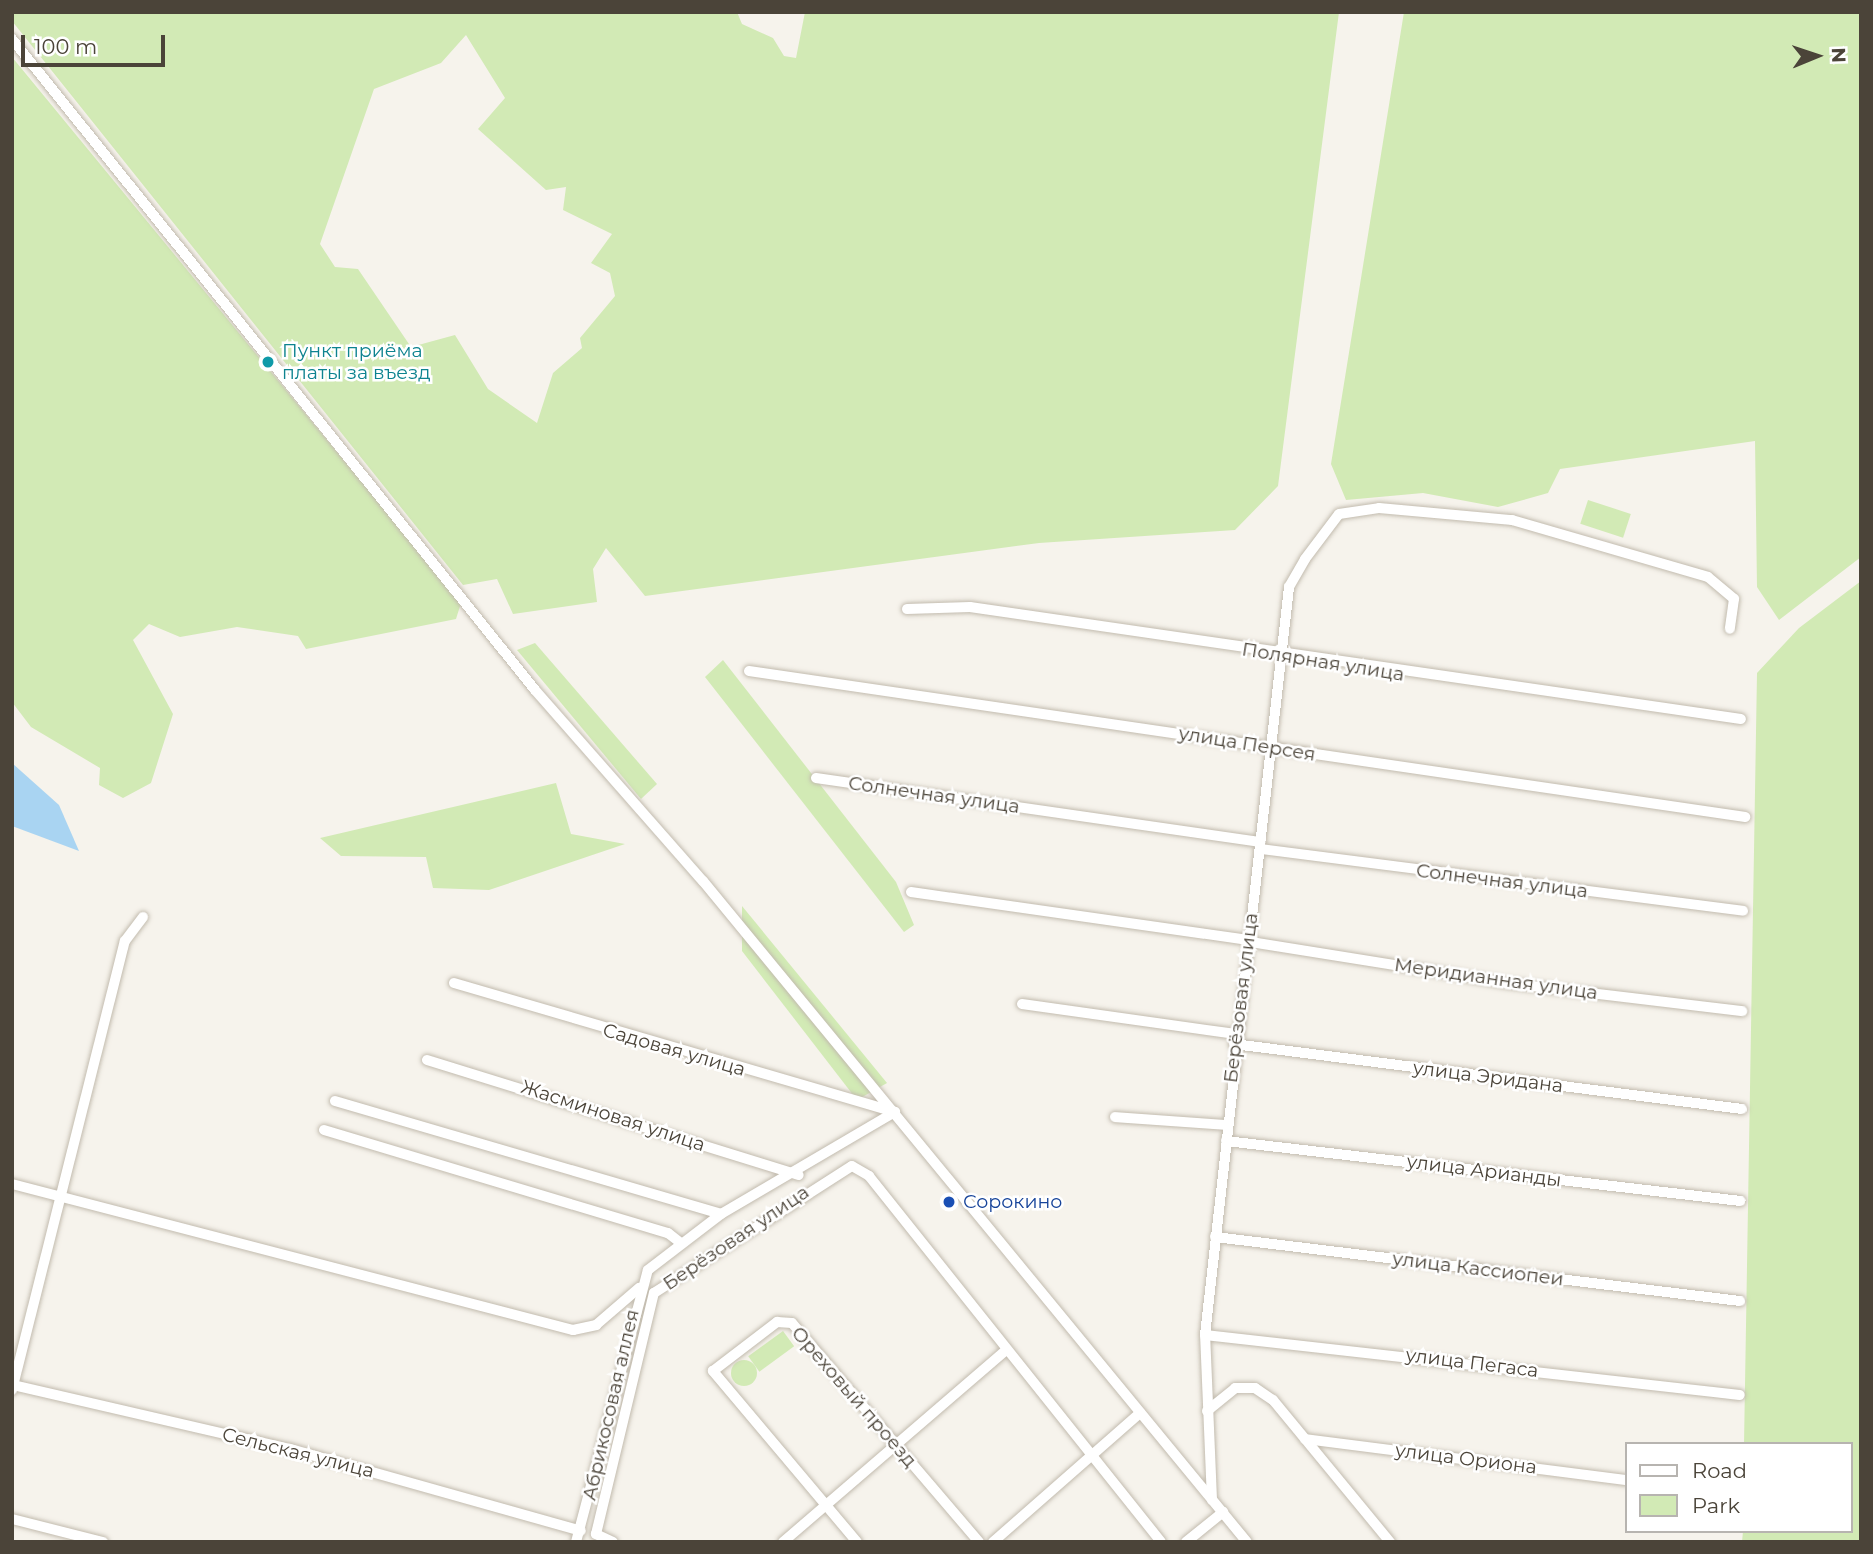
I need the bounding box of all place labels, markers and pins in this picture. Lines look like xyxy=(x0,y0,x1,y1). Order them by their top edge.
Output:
place label: Пункт приёма платы за въезд xyxy=(282,340,431,384)
marker: Пункт приёма платы за въезд xyxy=(260,354,276,370)
place label: Сорокино xyxy=(963,1191,1062,1213)
marker: Сорокино xyxy=(941,1194,957,1210)

